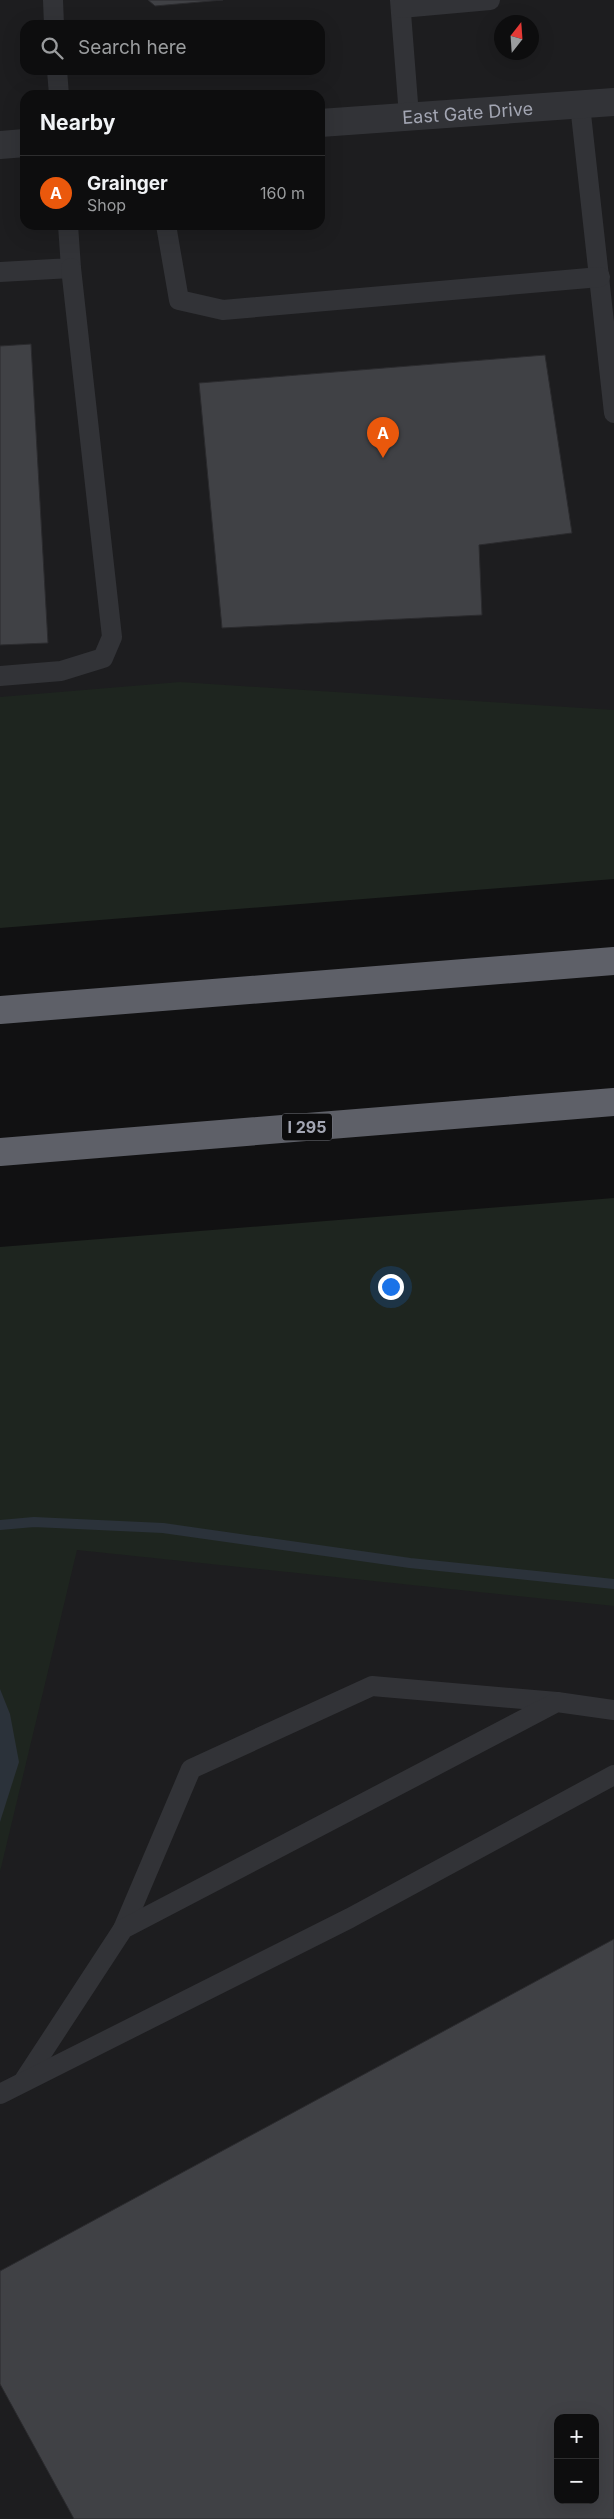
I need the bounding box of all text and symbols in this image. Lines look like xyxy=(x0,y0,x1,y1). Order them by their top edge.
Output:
north arrow xyxy=(494,15,539,60)
search box xyxy=(20,20,325,75)
icon: search xyxy=(38,34,66,62)
text: Search here xyxy=(78,36,187,59)
street label: East Gate Drive xyxy=(402,97,534,128)
text: Nearby xyxy=(40,110,115,135)
text: Grainger xyxy=(87,172,168,195)
text: A xyxy=(50,183,62,203)
text: 160 m xyxy=(260,183,305,203)
text: Shop xyxy=(87,195,126,215)
pin: A xyxy=(367,417,399,458)
road number: I 295 xyxy=(282,1114,332,1140)
your location xyxy=(378,1274,404,1300)
map controls xyxy=(554,2414,599,2504)
button: + xyxy=(554,2414,599,2459)
button: − xyxy=(554,2459,599,2504)

